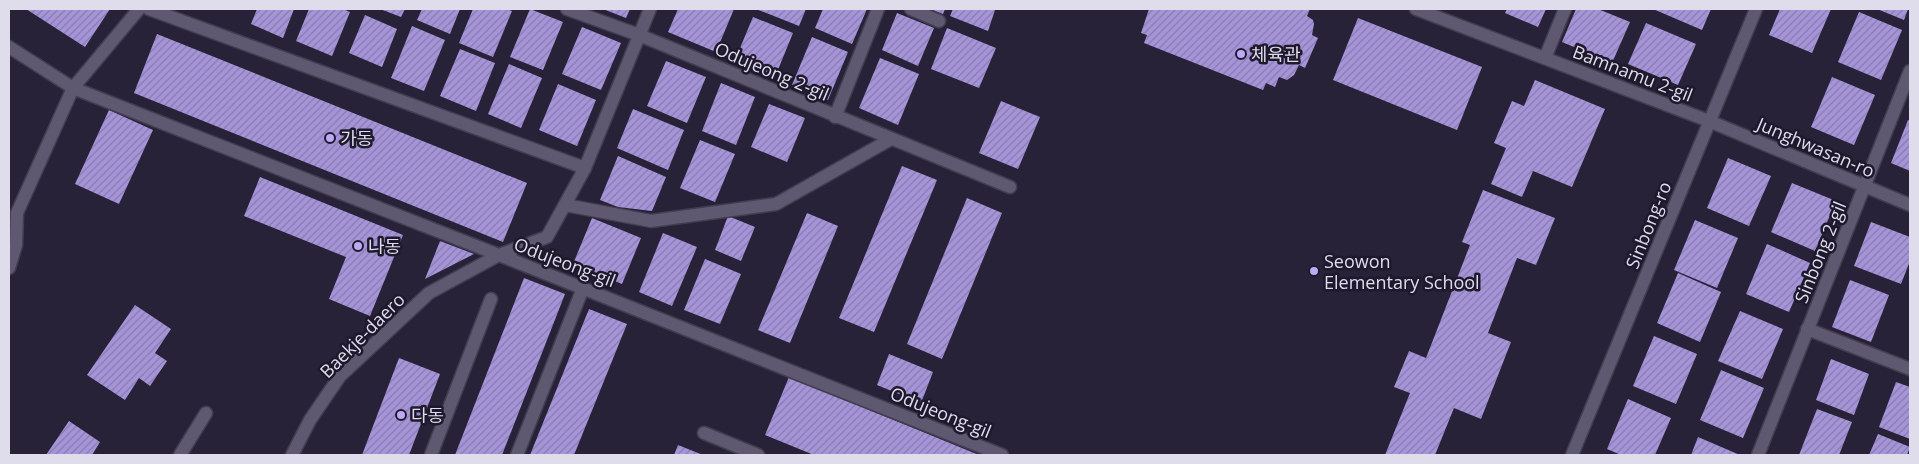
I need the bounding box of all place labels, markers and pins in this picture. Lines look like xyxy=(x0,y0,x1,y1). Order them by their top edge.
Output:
place label: 체육관 xyxy=(1251,42,1301,66)
marker: 체육관 xyxy=(1235,48,1247,60)
place label: 가동 xyxy=(340,126,373,150)
marker: 가동 xyxy=(324,132,336,144)
place label: 나동 xyxy=(368,234,401,258)
marker: 나동 xyxy=(352,240,364,252)
place label: Seowon Elementary School xyxy=(1324,249,1480,294)
marker: Seowon Elementary School xyxy=(1308,265,1320,277)
place label: 다동 xyxy=(411,403,444,427)
marker: 다동 xyxy=(395,409,407,421)

